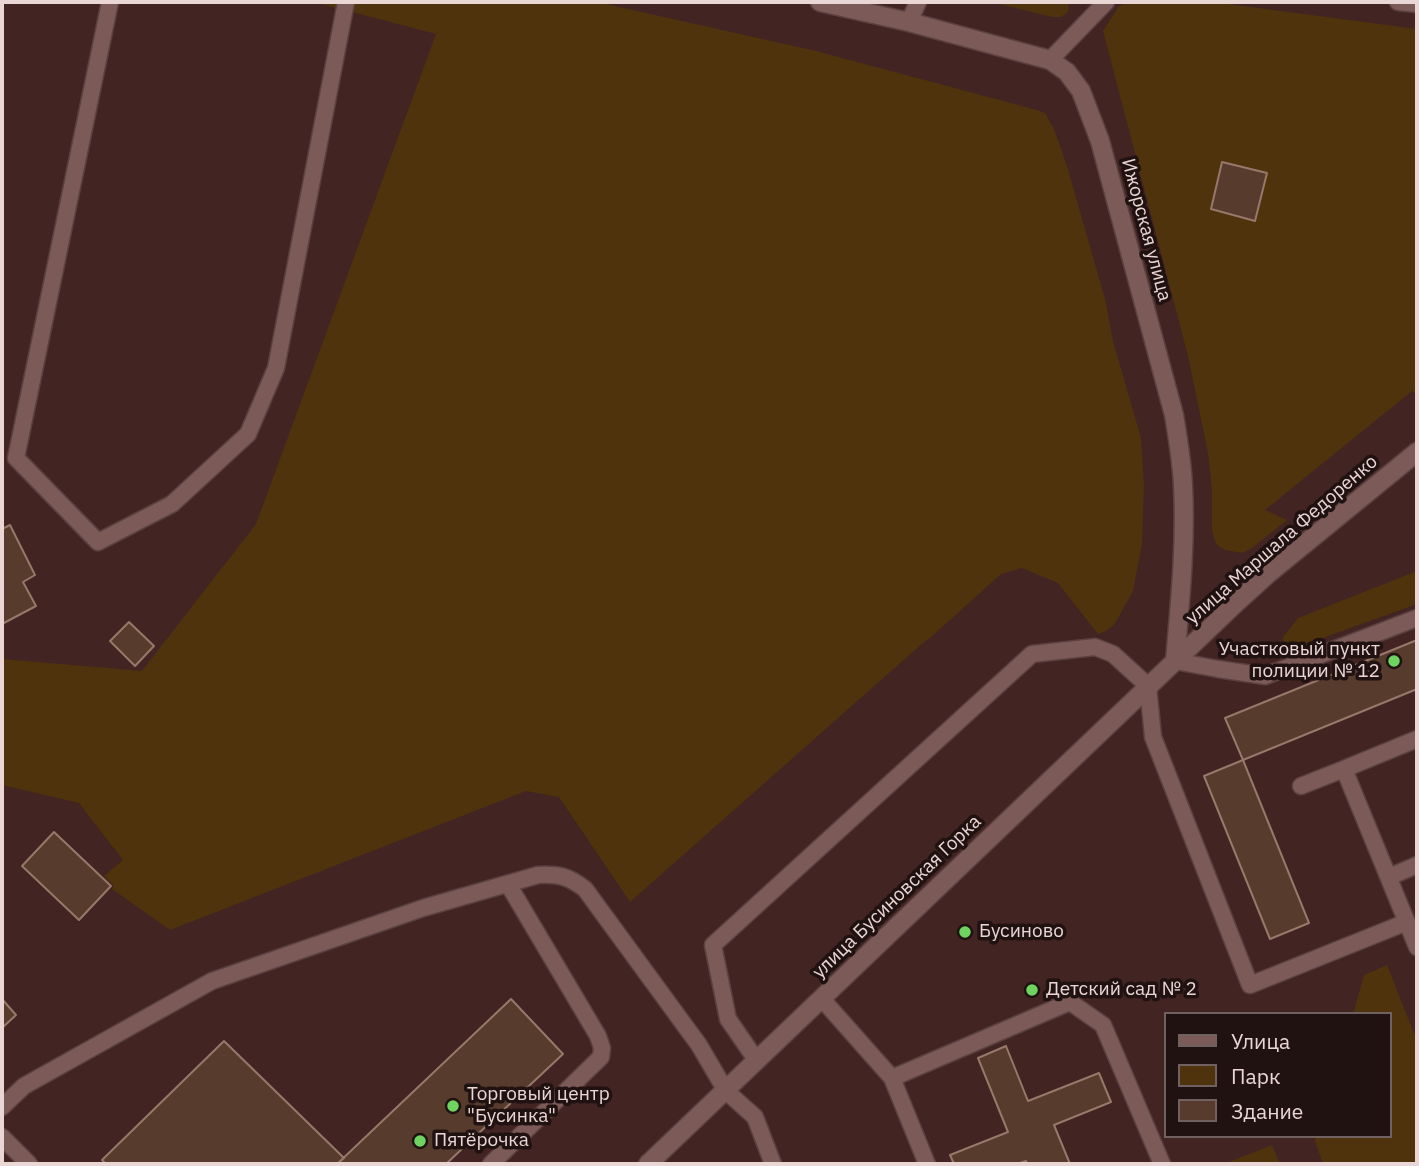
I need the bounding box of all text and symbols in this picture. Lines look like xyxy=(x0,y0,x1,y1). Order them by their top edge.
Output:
street label: Ижорская улица xyxy=(1116,156,1176,304)
street label: улица Маршала Федоренко xyxy=(1182,451,1382,629)
place label: Участковый пункт полиции № 12 xyxy=(1219,639,1380,683)
marker: Участковый пункт полиции № 12 xyxy=(1386,653,1402,669)
street label: улица Бусиновская Горка xyxy=(808,810,986,984)
place label: Бусиново xyxy=(979,921,1064,943)
marker: Бусиново xyxy=(957,924,973,940)
place label: Детский сад № 2 xyxy=(1046,979,1197,1001)
marker: Детский сад № 2 xyxy=(1024,982,1040,998)
legend xyxy=(1164,1012,1391,1138)
text: Улица xyxy=(1231,1027,1290,1055)
text: Парк xyxy=(1231,1062,1281,1090)
place label: Торговый центр "Бусинка" xyxy=(467,1084,610,1128)
text: Здание xyxy=(1231,1097,1303,1125)
marker: Торговый центр "Бусинка" xyxy=(445,1098,461,1114)
place label: Пятёрочка xyxy=(434,1130,529,1152)
marker: Пятёрочка xyxy=(412,1133,428,1149)

